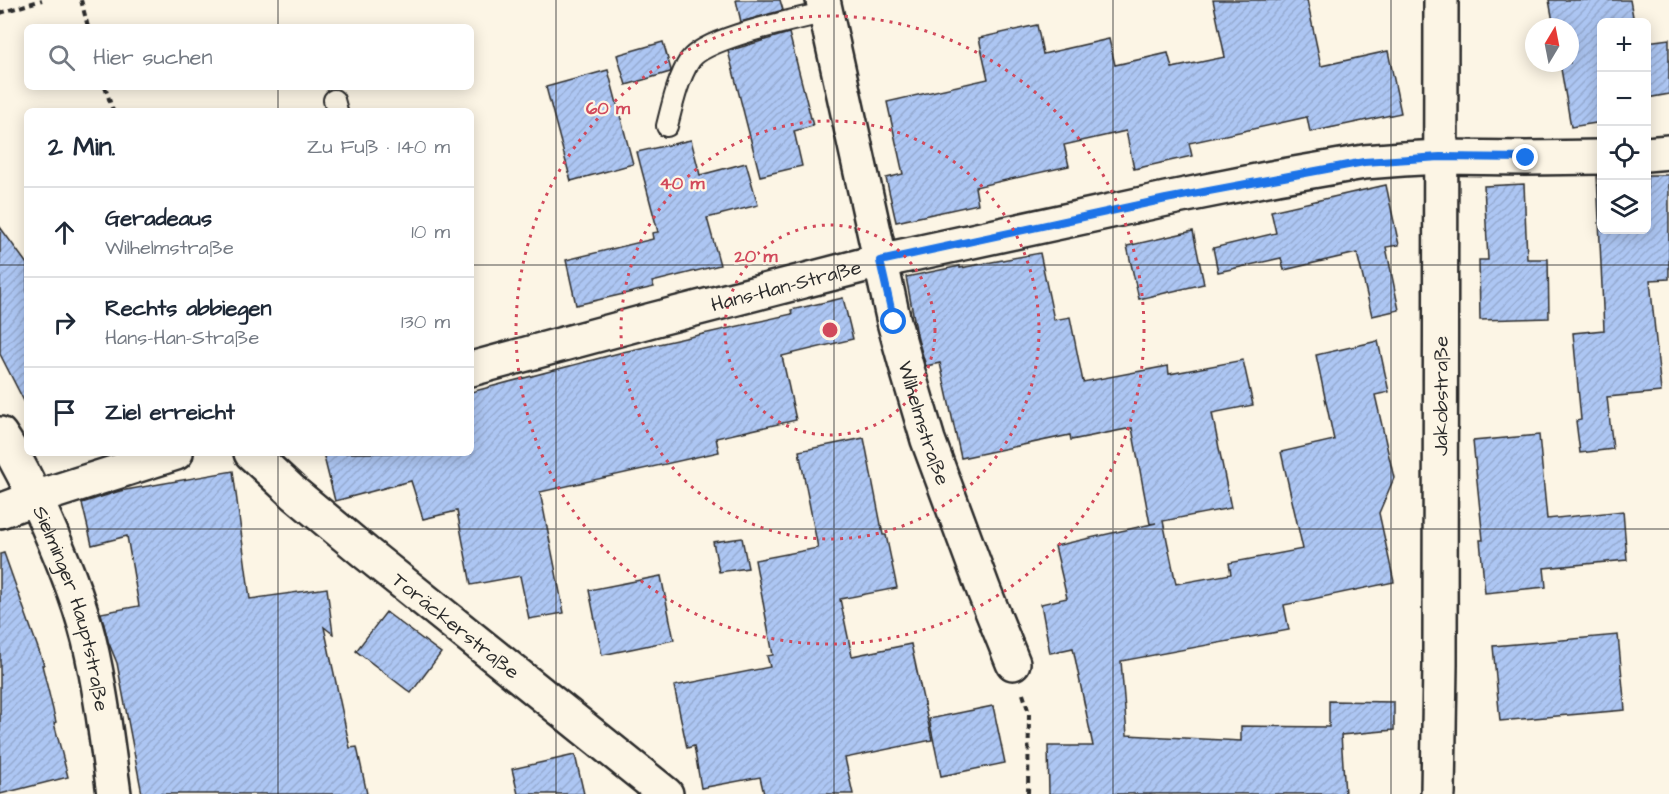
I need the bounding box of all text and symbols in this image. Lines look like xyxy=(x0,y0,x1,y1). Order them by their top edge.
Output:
north arrow xyxy=(1525,18,1579,72)
map controls xyxy=(1597,18,1651,234)
button: + xyxy=(1597,18,1651,72)
search box xyxy=(24,24,474,90)
icon: search xyxy=(45,41,78,74)
text: Hier suchen xyxy=(93,42,212,73)
button: − xyxy=(1597,72,1651,126)
text: 60 m xyxy=(586,96,631,121)
button: locate xyxy=(1597,126,1651,180)
text: 2 Min. xyxy=(48,129,115,165)
text: Zu Fuß · 140 m xyxy=(307,133,450,161)
route end xyxy=(1512,144,1538,170)
text: 40 m xyxy=(660,171,705,196)
button: layers xyxy=(1597,180,1651,234)
text: Geradeaus xyxy=(105,203,212,234)
icon: ahead xyxy=(48,216,81,249)
text: 10 m xyxy=(411,218,450,246)
text: Wilhelmstraße xyxy=(105,234,234,262)
text: 20 m xyxy=(734,244,778,269)
street label: Hans-Han-Straße xyxy=(708,253,865,319)
text: Rechts abbiegen xyxy=(105,293,272,324)
icon: right xyxy=(48,306,81,339)
text: 130 m xyxy=(401,308,450,336)
route start xyxy=(880,308,906,334)
centre of rings xyxy=(820,320,840,340)
text: Hans-Han-Straße xyxy=(105,324,259,352)
street label: Jakobstraße xyxy=(1427,336,1455,456)
street label: Wilhelmstraße xyxy=(890,358,957,489)
icon: arrive xyxy=(48,396,81,429)
text: Ziel erreicht xyxy=(105,397,235,428)
street label: Sielminger Hauptstraße xyxy=(26,501,115,713)
street label: Toräckerstraße xyxy=(386,566,525,686)

